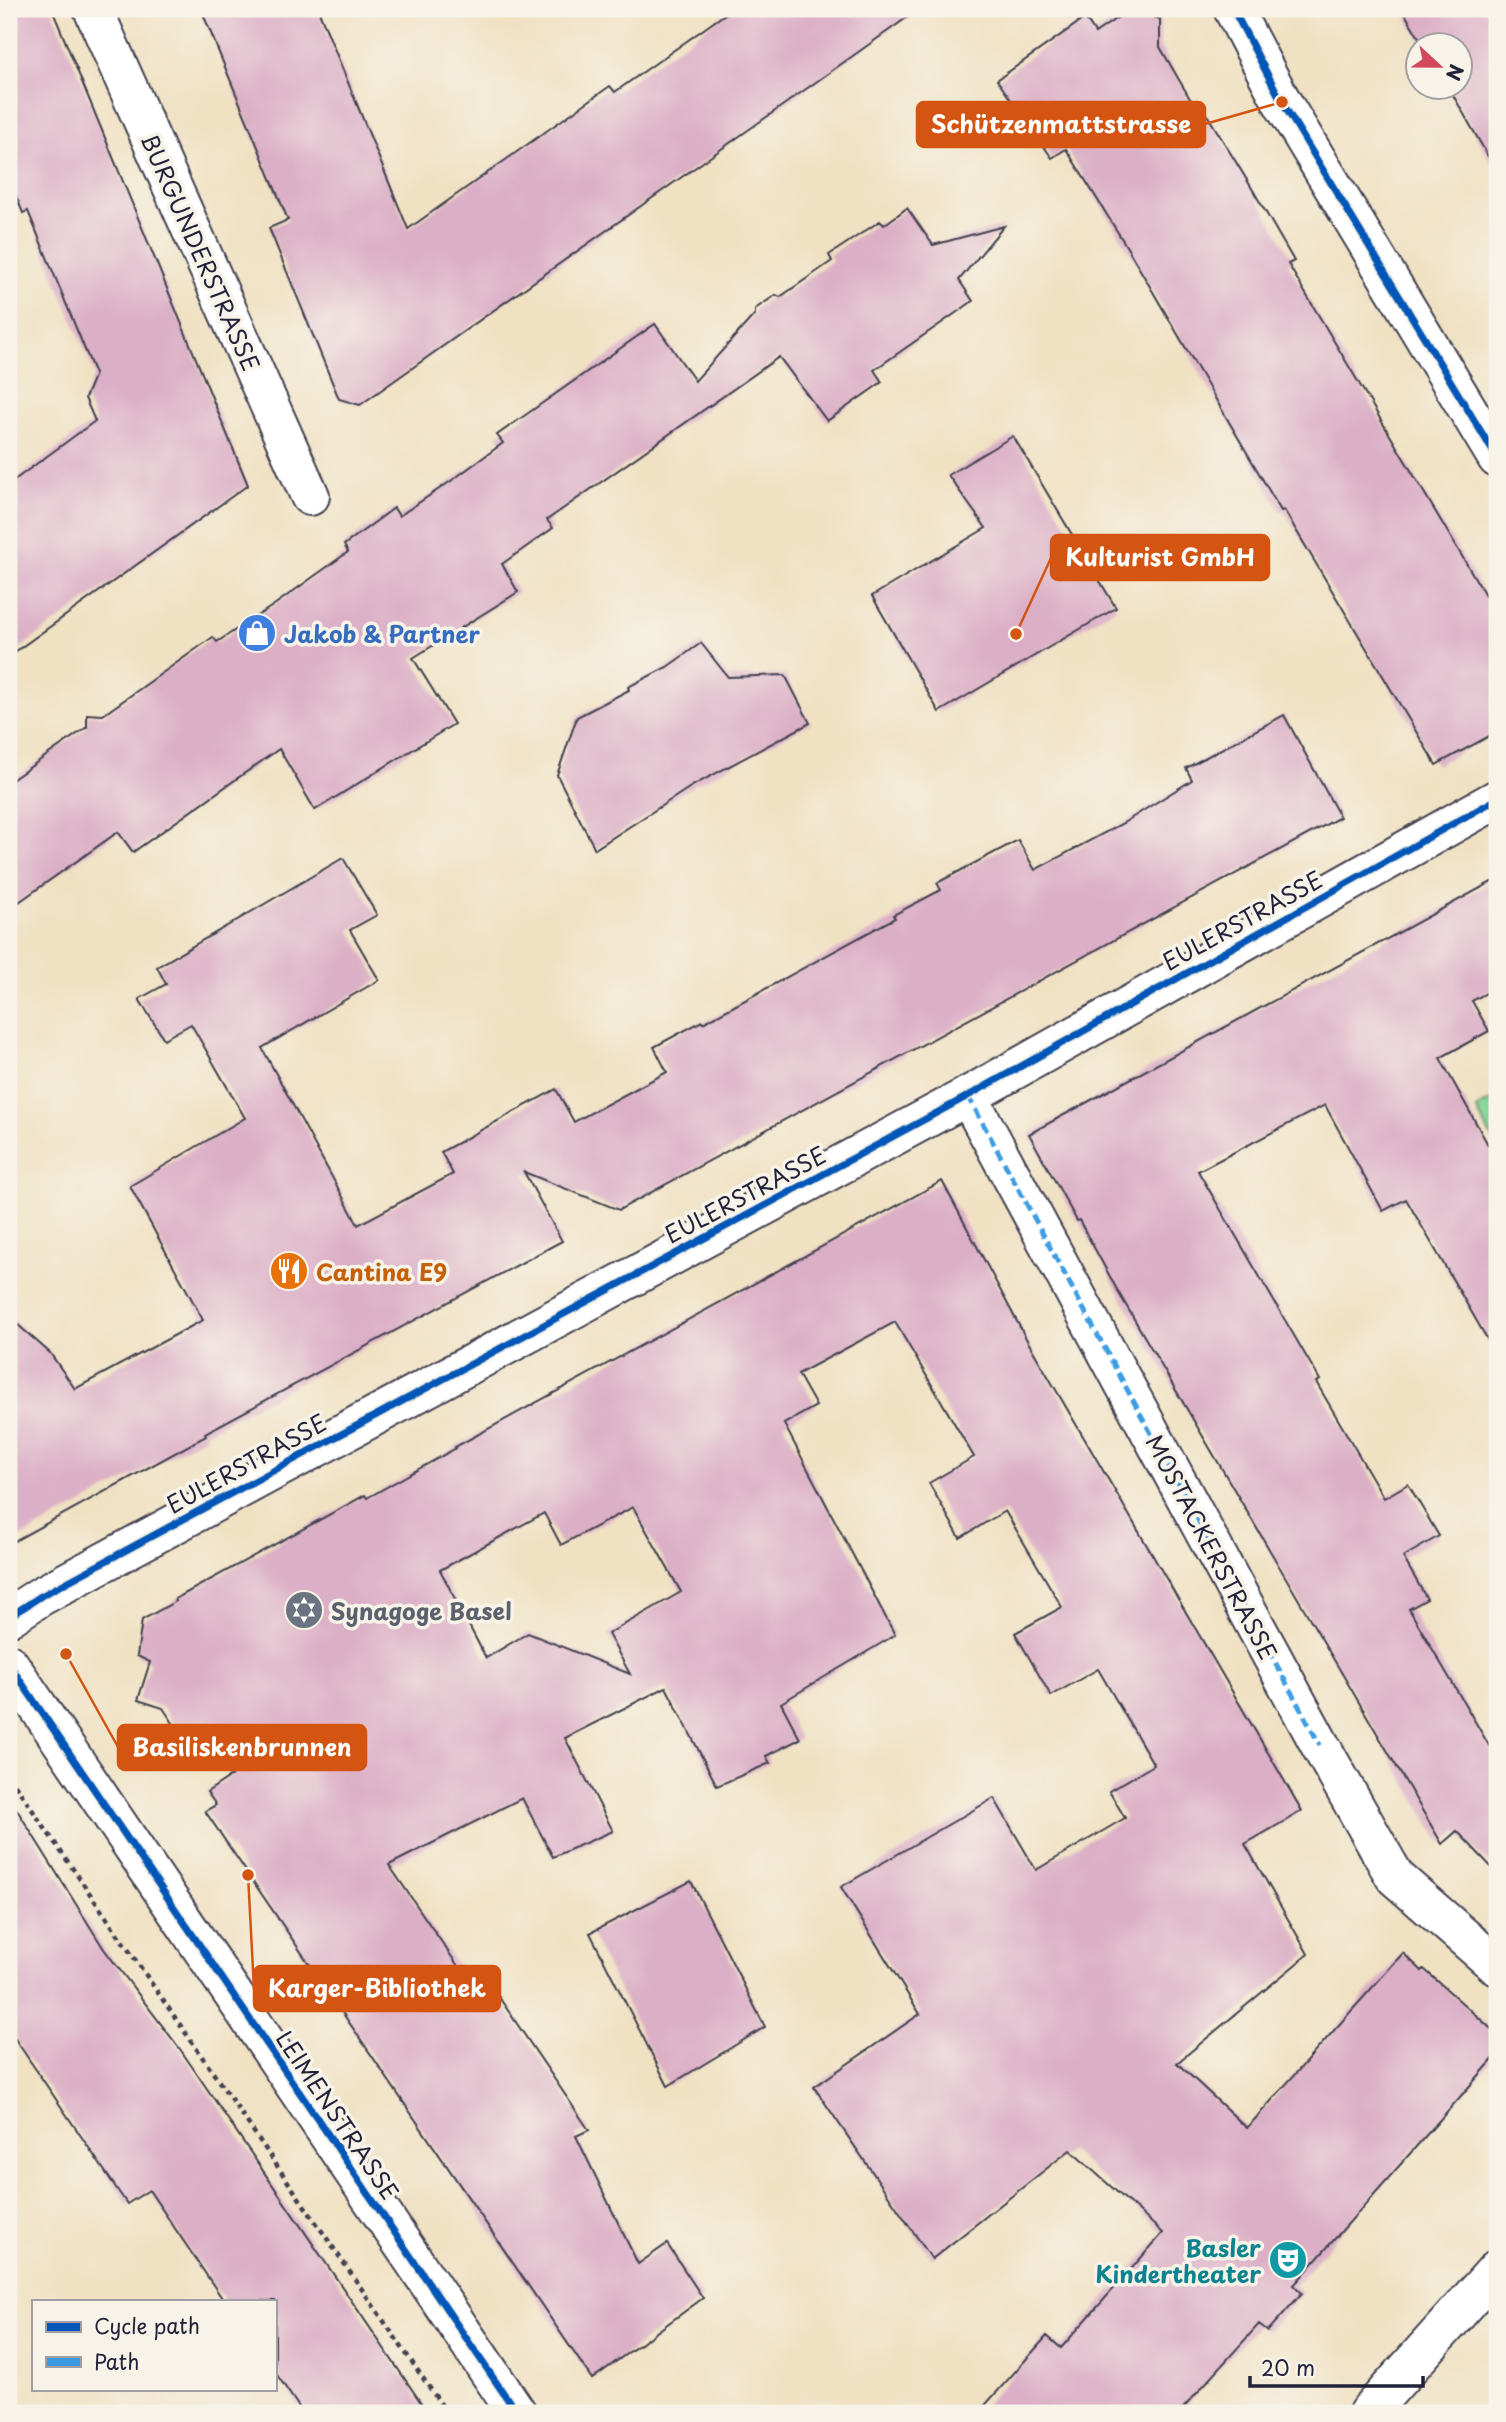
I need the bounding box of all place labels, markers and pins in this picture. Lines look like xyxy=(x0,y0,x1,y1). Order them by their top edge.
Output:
callout: Schützenmattstrasse xyxy=(917,102,1205,147)
callout: Kulturist GmbH xyxy=(1051,535,1269,580)
shop icon: Jakob & Partner xyxy=(236,612,278,654)
place label: Jakob & Partner xyxy=(284,616,480,651)
restaurant icon: Cantina E9 xyxy=(268,1250,310,1292)
place label: Cantina E9 xyxy=(316,1254,447,1289)
synagogue icon: Synagoge Basel xyxy=(283,1589,325,1631)
place label: Synagoge Basel xyxy=(331,1593,512,1628)
callout: Basiliskenbrunnen xyxy=(118,1725,366,1770)
callout: Karger-Bibliothek xyxy=(254,1966,500,2011)
place label: Basler Kindertheater xyxy=(1095,2230,1261,2291)
theatre icon: Basler Kindertheater xyxy=(1267,2239,1309,2281)

